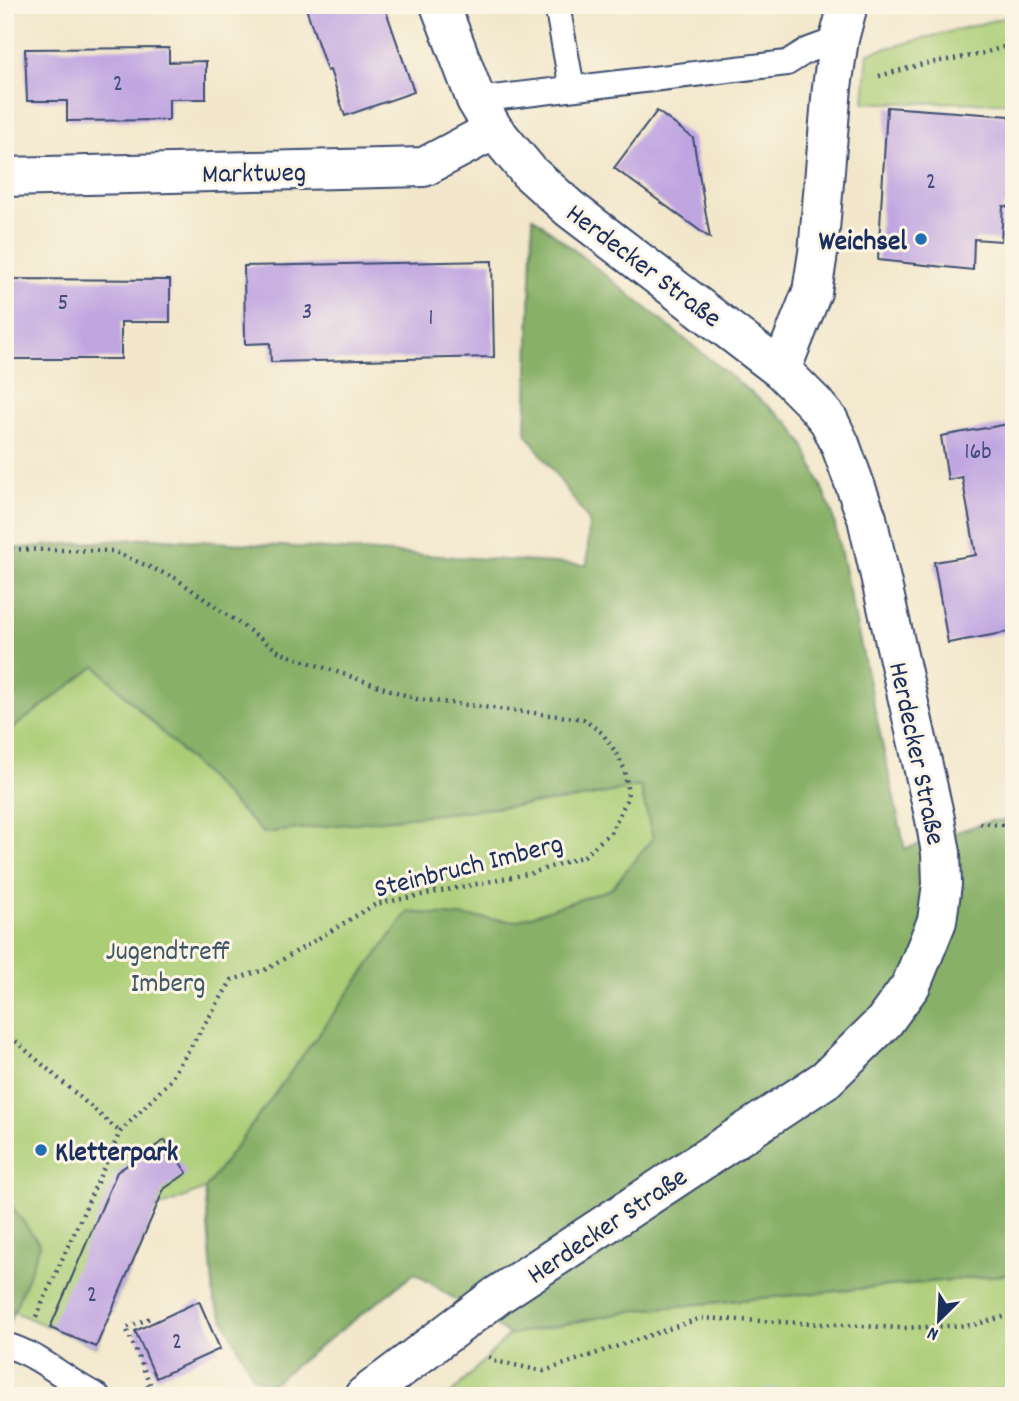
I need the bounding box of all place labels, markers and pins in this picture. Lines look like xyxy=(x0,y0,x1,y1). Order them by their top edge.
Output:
place label: Weichsel xyxy=(819,224,907,264)
marker: Weichsel xyxy=(913,231,929,247)
place label: Kletterpark xyxy=(55,1135,178,1175)
marker: Kletterpark xyxy=(33,1142,49,1158)

